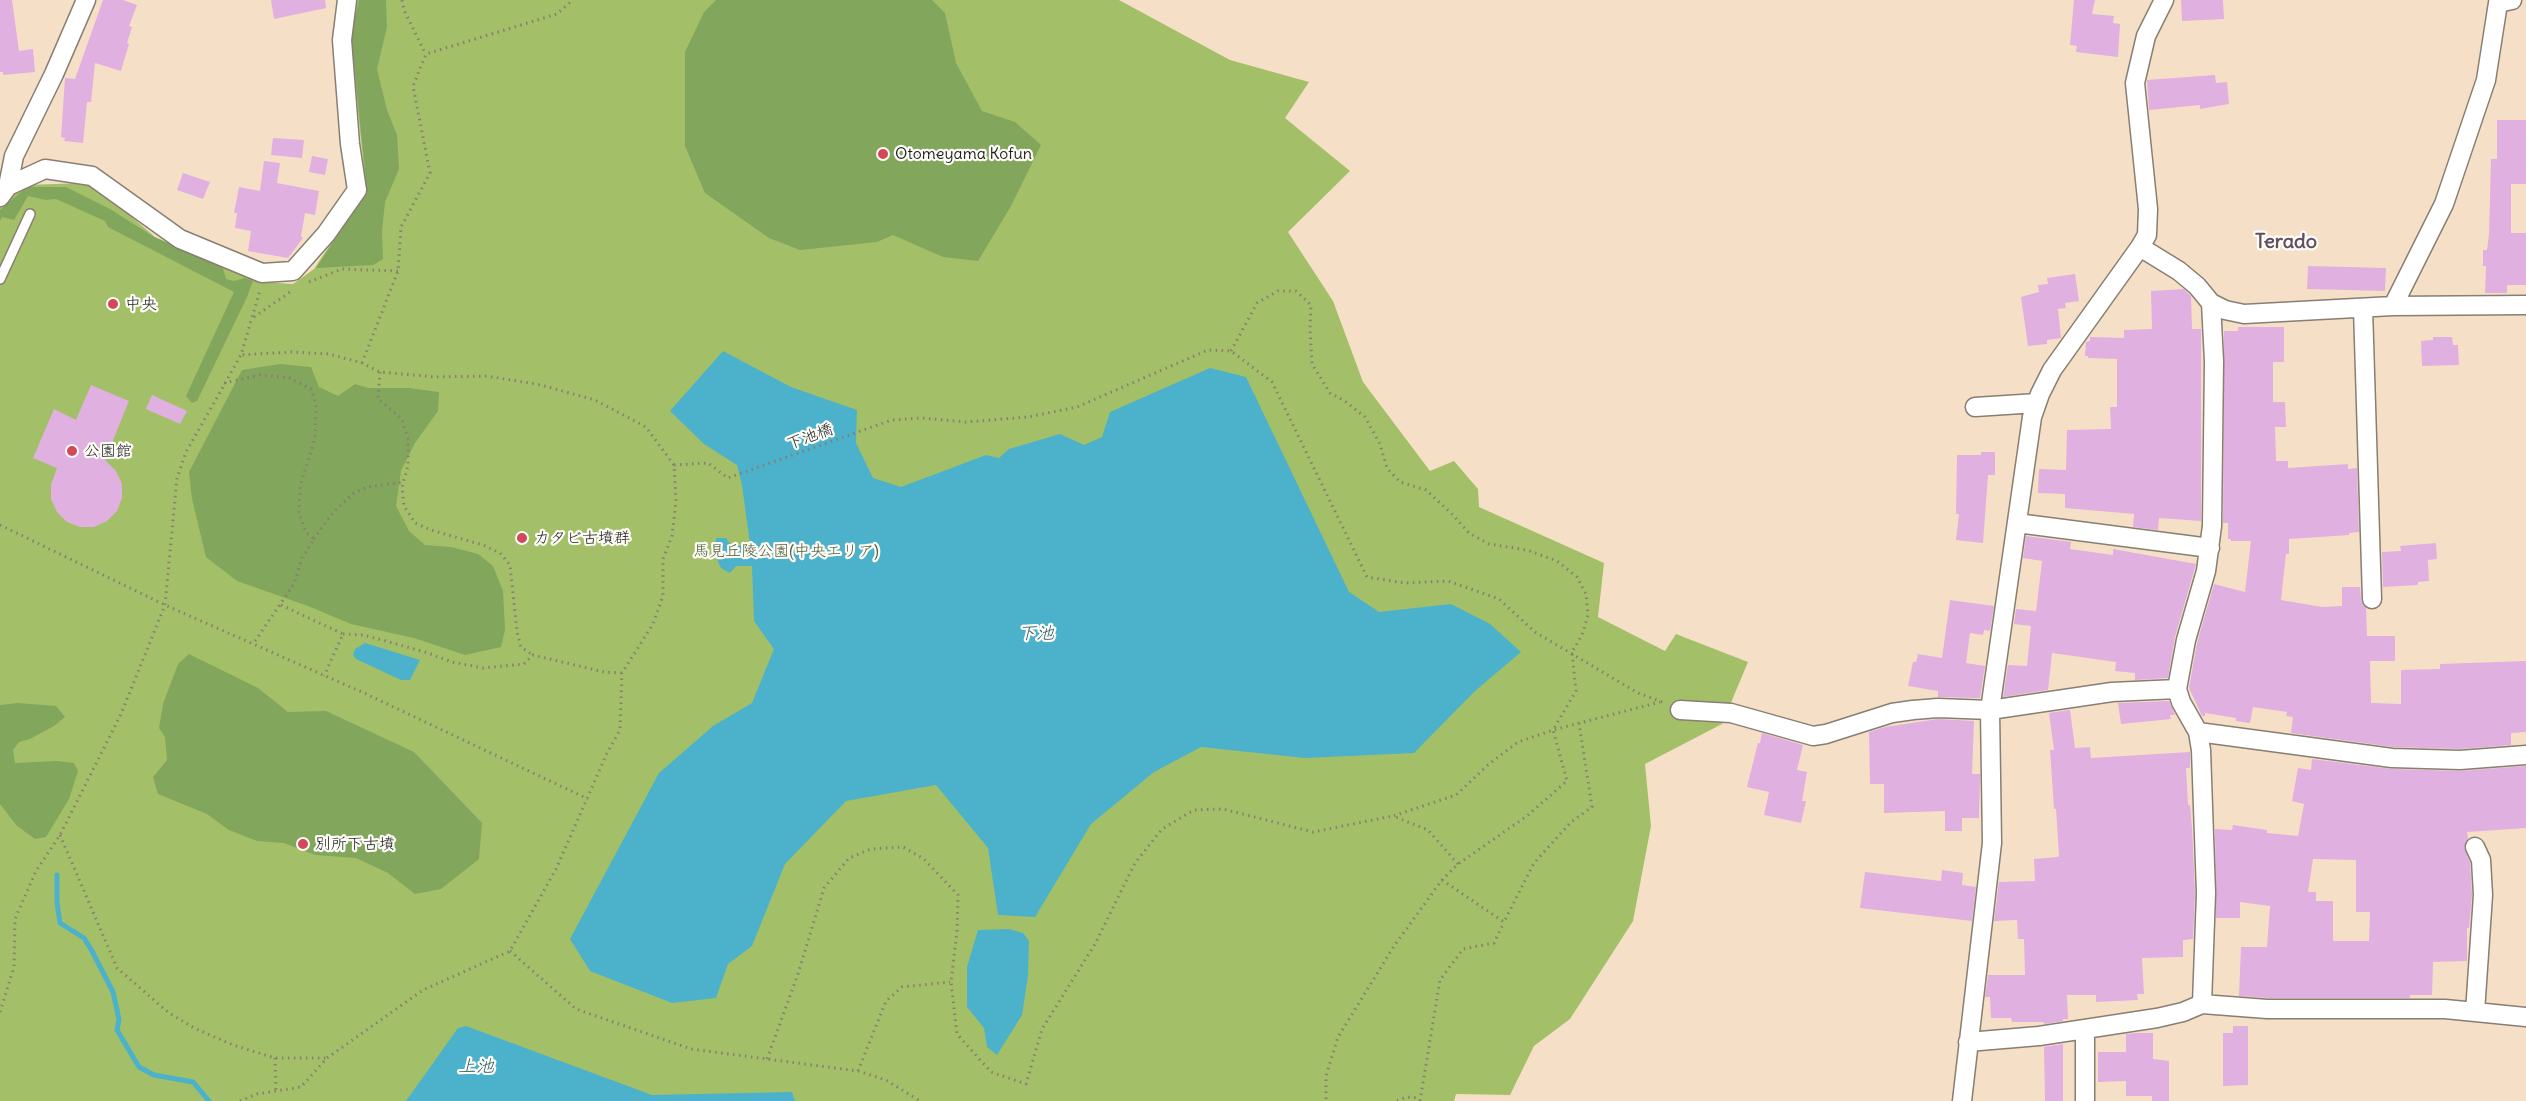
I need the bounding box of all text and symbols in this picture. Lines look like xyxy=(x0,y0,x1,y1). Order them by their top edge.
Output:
place label: Otomeyama Kofun xyxy=(895,144,1032,164)
marker: Otomeyama Kofun xyxy=(876,147,890,161)
district label: Terado xyxy=(2255,230,2317,254)
place label: 中央 xyxy=(125,294,157,314)
marker: 中央 xyxy=(106,297,120,311)
street label: 下池橋 xyxy=(784,420,836,454)
place label: 公園館 xyxy=(84,441,132,461)
marker: 公園館 xyxy=(65,444,79,458)
place label: カタビ古墳群 xyxy=(534,528,630,548)
marker: カタビ古墳群 xyxy=(515,531,529,545)
park label: 馬見丘陵公園(中央エリア) xyxy=(693,541,879,561)
water label: 下池 xyxy=(1018,623,1054,645)
place label: 別所下古墳 xyxy=(315,834,395,854)
marker: 別所下古墳 xyxy=(296,837,310,851)
water label: 上池 xyxy=(458,1056,494,1078)

